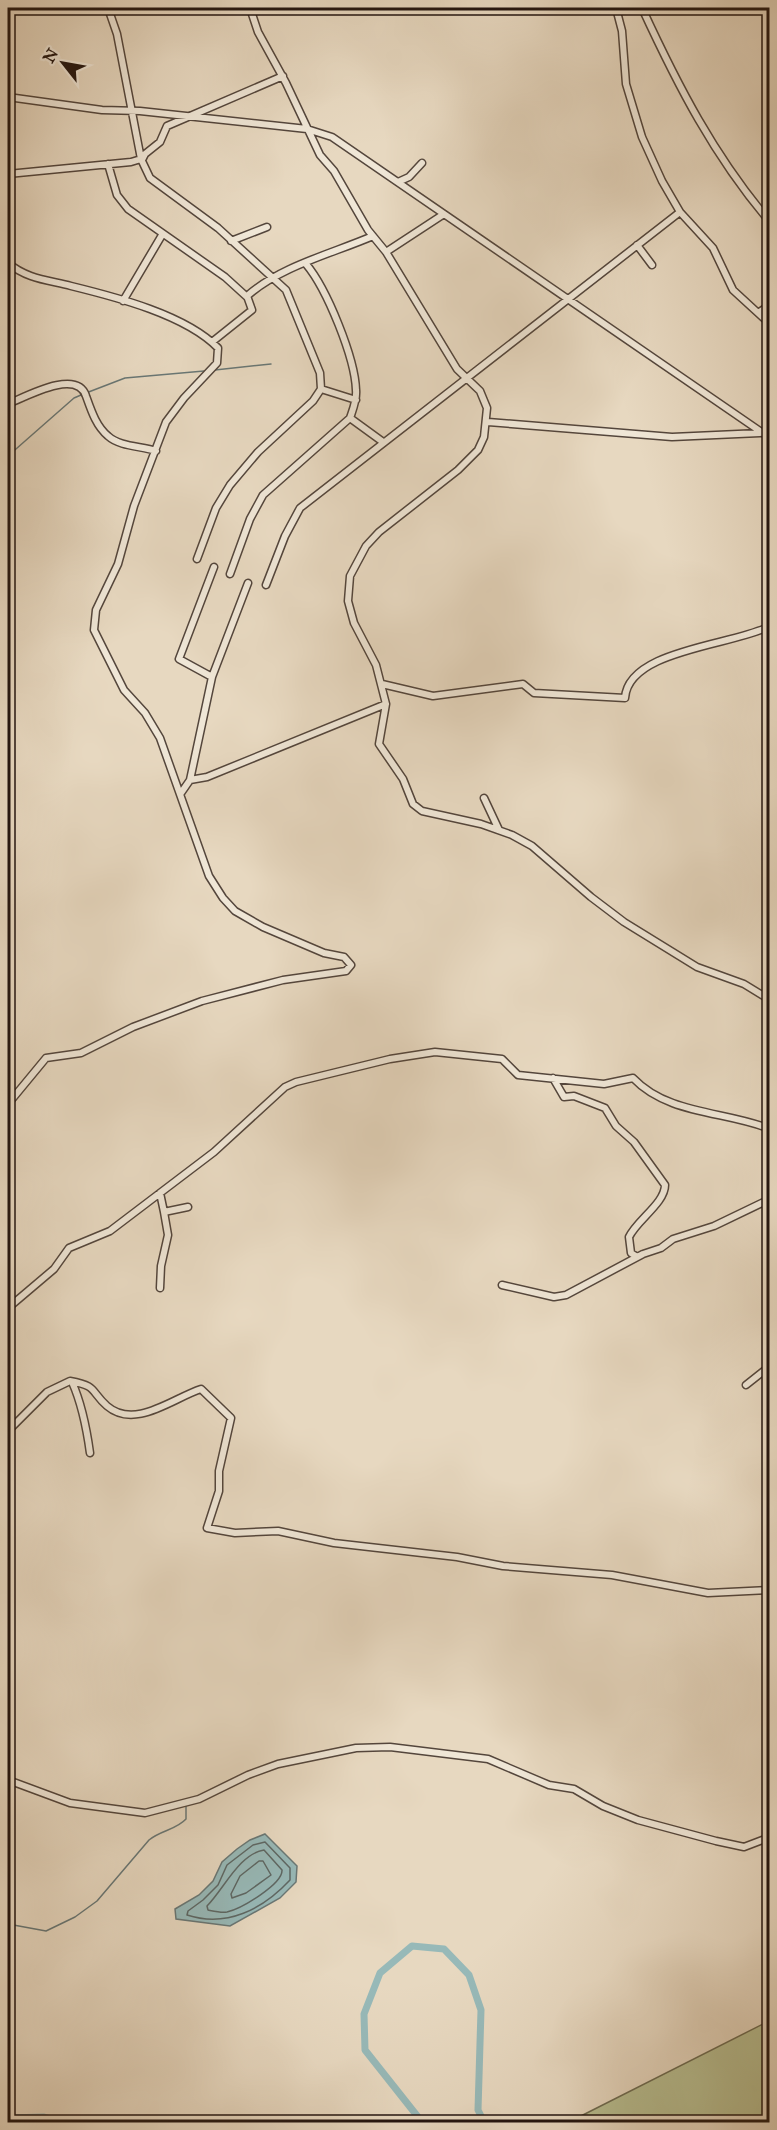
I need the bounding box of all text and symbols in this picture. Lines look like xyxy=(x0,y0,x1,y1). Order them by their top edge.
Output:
north arrow xyxy=(33,33,93,93)
text: N xyxy=(39,44,62,66)

